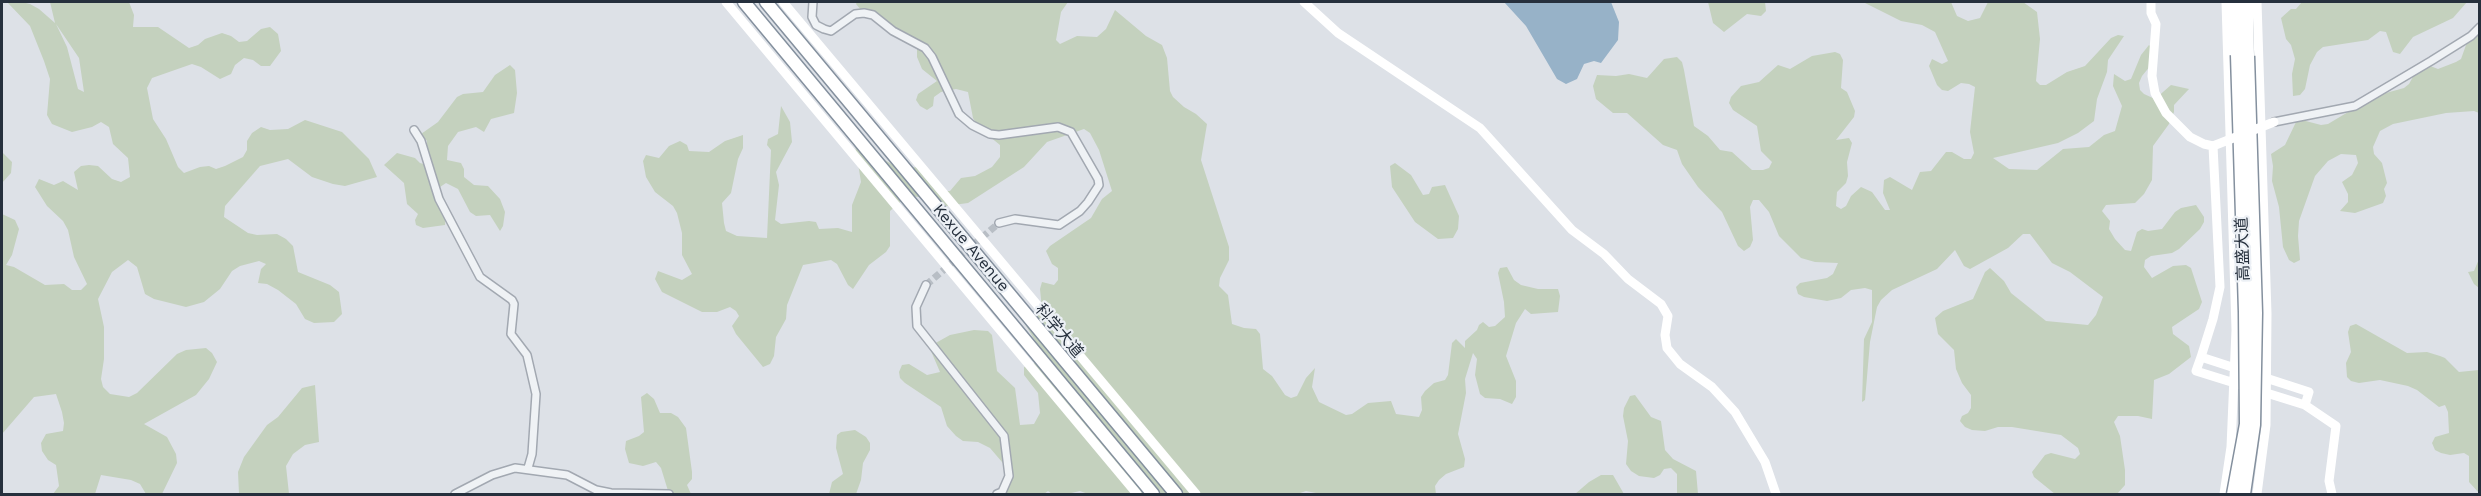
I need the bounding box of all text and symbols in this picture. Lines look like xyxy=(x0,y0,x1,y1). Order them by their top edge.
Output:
street label: Kexue Avenue xyxy=(929,200,1013,296)
street label: 高盛大道 xyxy=(2232,217,2254,281)
street label: 科学大道 xyxy=(1031,300,1087,362)

